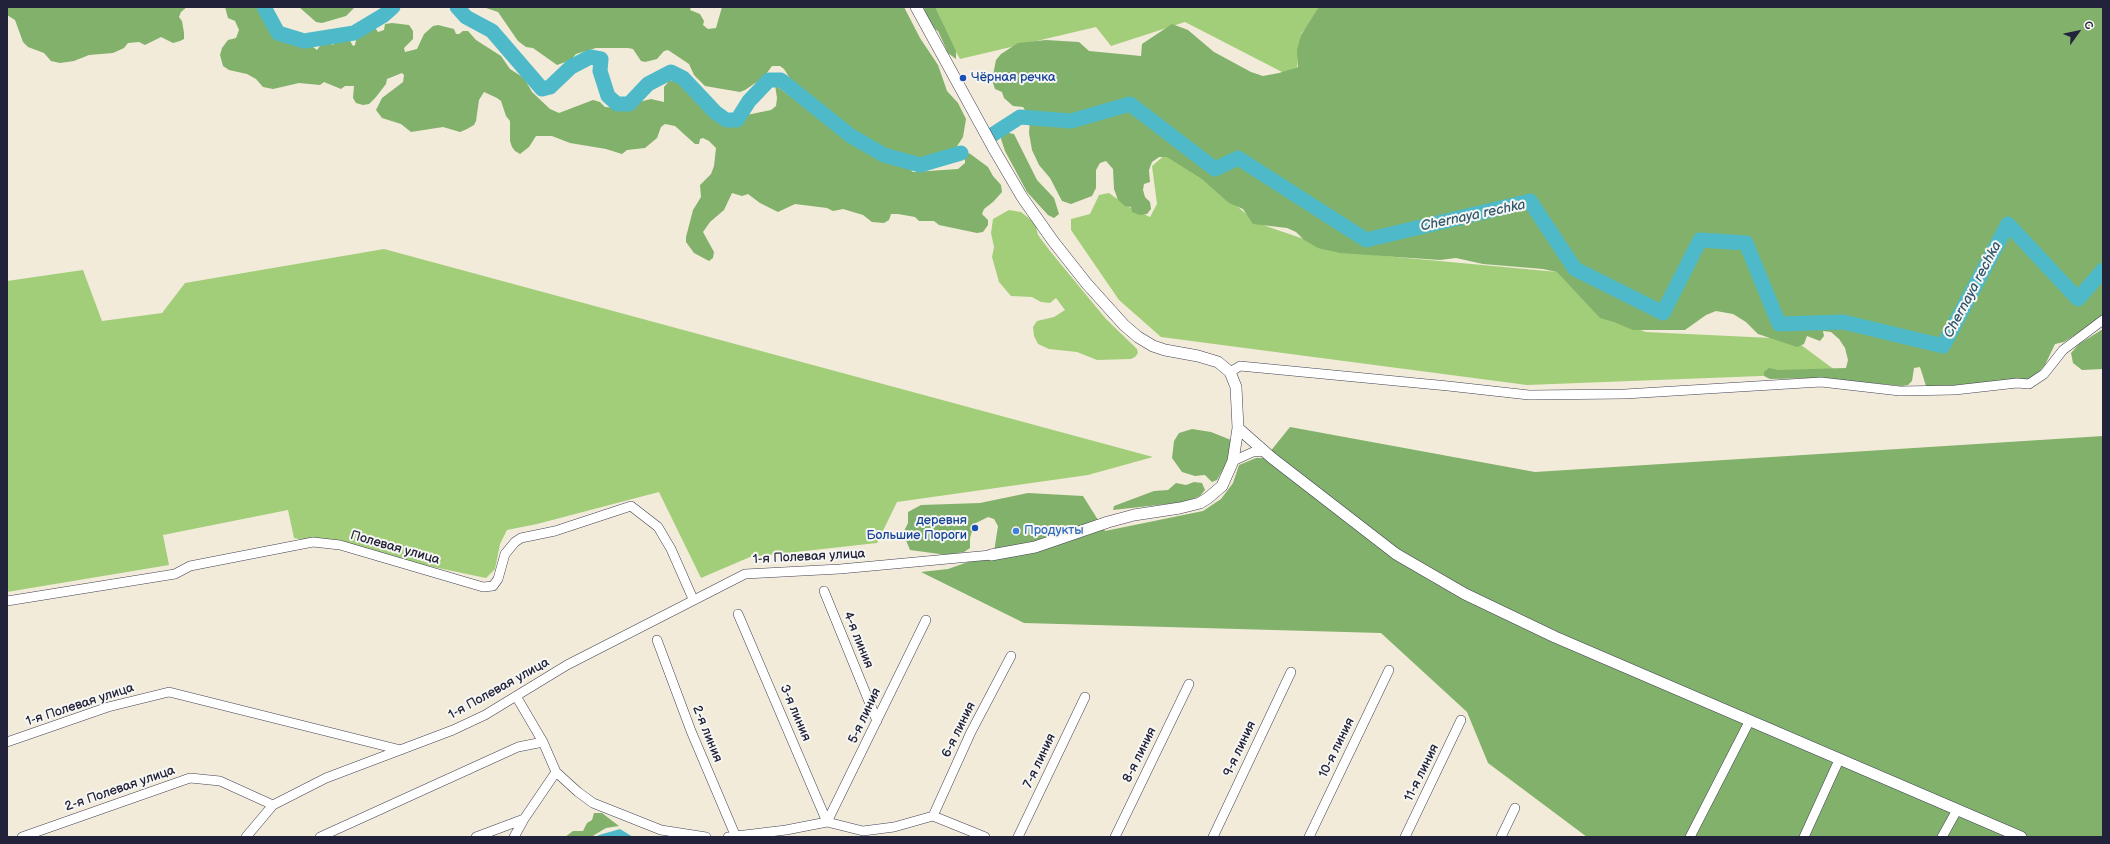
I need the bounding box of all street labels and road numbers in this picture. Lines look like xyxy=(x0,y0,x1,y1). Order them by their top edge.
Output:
street label: Полевая улица xyxy=(349,528,441,568)
street label: 1-я Полевая улица xyxy=(752,546,866,568)
street label: 4-я линия xyxy=(840,609,876,671)
street label: 1-я Полевая улица xyxy=(446,655,552,723)
street label: 1-я Полевая улица xyxy=(24,680,136,730)
street label: 3-я линия xyxy=(776,682,814,744)
street label: 5-я линия xyxy=(845,686,885,746)
street label: 6-я линия xyxy=(939,700,979,760)
street label: 2-я линия xyxy=(689,703,725,765)
street label: 10-я линия xyxy=(1316,716,1358,780)
street label: 9-я линия xyxy=(1220,719,1260,779)
street label: 8-я линия xyxy=(1120,725,1160,785)
street label: 7-я линия xyxy=(1021,731,1059,791)
street label: 11-я линия xyxy=(1401,742,1443,804)
street label: 2-я Полевая улица xyxy=(63,763,177,815)

